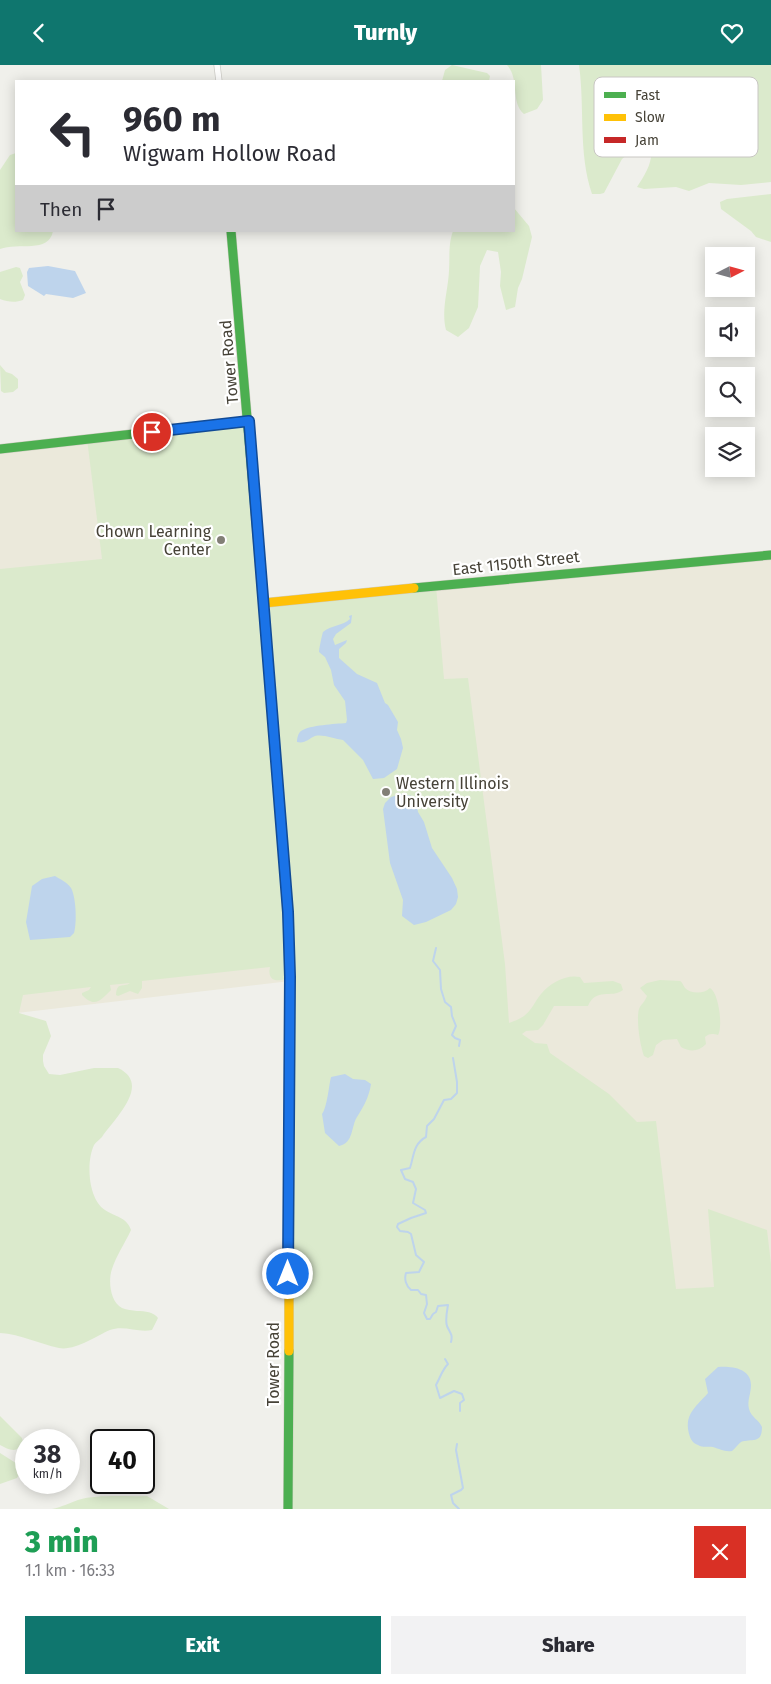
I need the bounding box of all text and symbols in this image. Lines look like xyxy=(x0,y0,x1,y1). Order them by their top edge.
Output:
icon: back xyxy=(25,19,53,47)
text: Turnly xyxy=(354,19,417,46)
icon: heart xyxy=(718,19,746,47)
legend xyxy=(594,77,758,157)
text: Fast xyxy=(635,87,661,104)
text: 960 m xyxy=(123,98,221,140)
icon: left xyxy=(40,100,105,165)
text: Slow xyxy=(635,109,665,126)
text: Jam xyxy=(635,132,659,149)
text: Wigwam Hollow Road xyxy=(123,140,337,167)
icon: arrive xyxy=(92,195,120,223)
text: Then xyxy=(40,198,82,221)
north arrow xyxy=(705,247,755,297)
map controls xyxy=(705,247,755,477)
button: sound xyxy=(705,307,755,357)
street label: Tower Road xyxy=(216,319,242,405)
button: search xyxy=(705,367,755,417)
pin xyxy=(131,411,173,453)
icon: arrive xyxy=(138,418,166,446)
button: layers xyxy=(705,427,755,477)
place label: Chown Learning Center xyxy=(96,522,212,559)
marker: Chown Learning Center xyxy=(215,534,227,546)
street label: East 1150th Street xyxy=(451,547,581,579)
place label: Western Illinois University xyxy=(396,774,509,811)
marker: Western Illinois University xyxy=(380,786,392,798)
position arrow xyxy=(261,1247,313,1299)
street label: Tower Road xyxy=(264,1322,283,1406)
speed limit sign: 40 xyxy=(90,1429,155,1494)
text: 38 xyxy=(34,1440,61,1470)
text: km/h xyxy=(33,1467,62,1481)
text: 3 min xyxy=(25,1524,99,1560)
button: close xyxy=(694,1526,746,1578)
text: 1.1 km · 16:33 xyxy=(25,1561,115,1580)
button: Exit xyxy=(25,1616,381,1674)
button: Share xyxy=(391,1616,746,1674)

